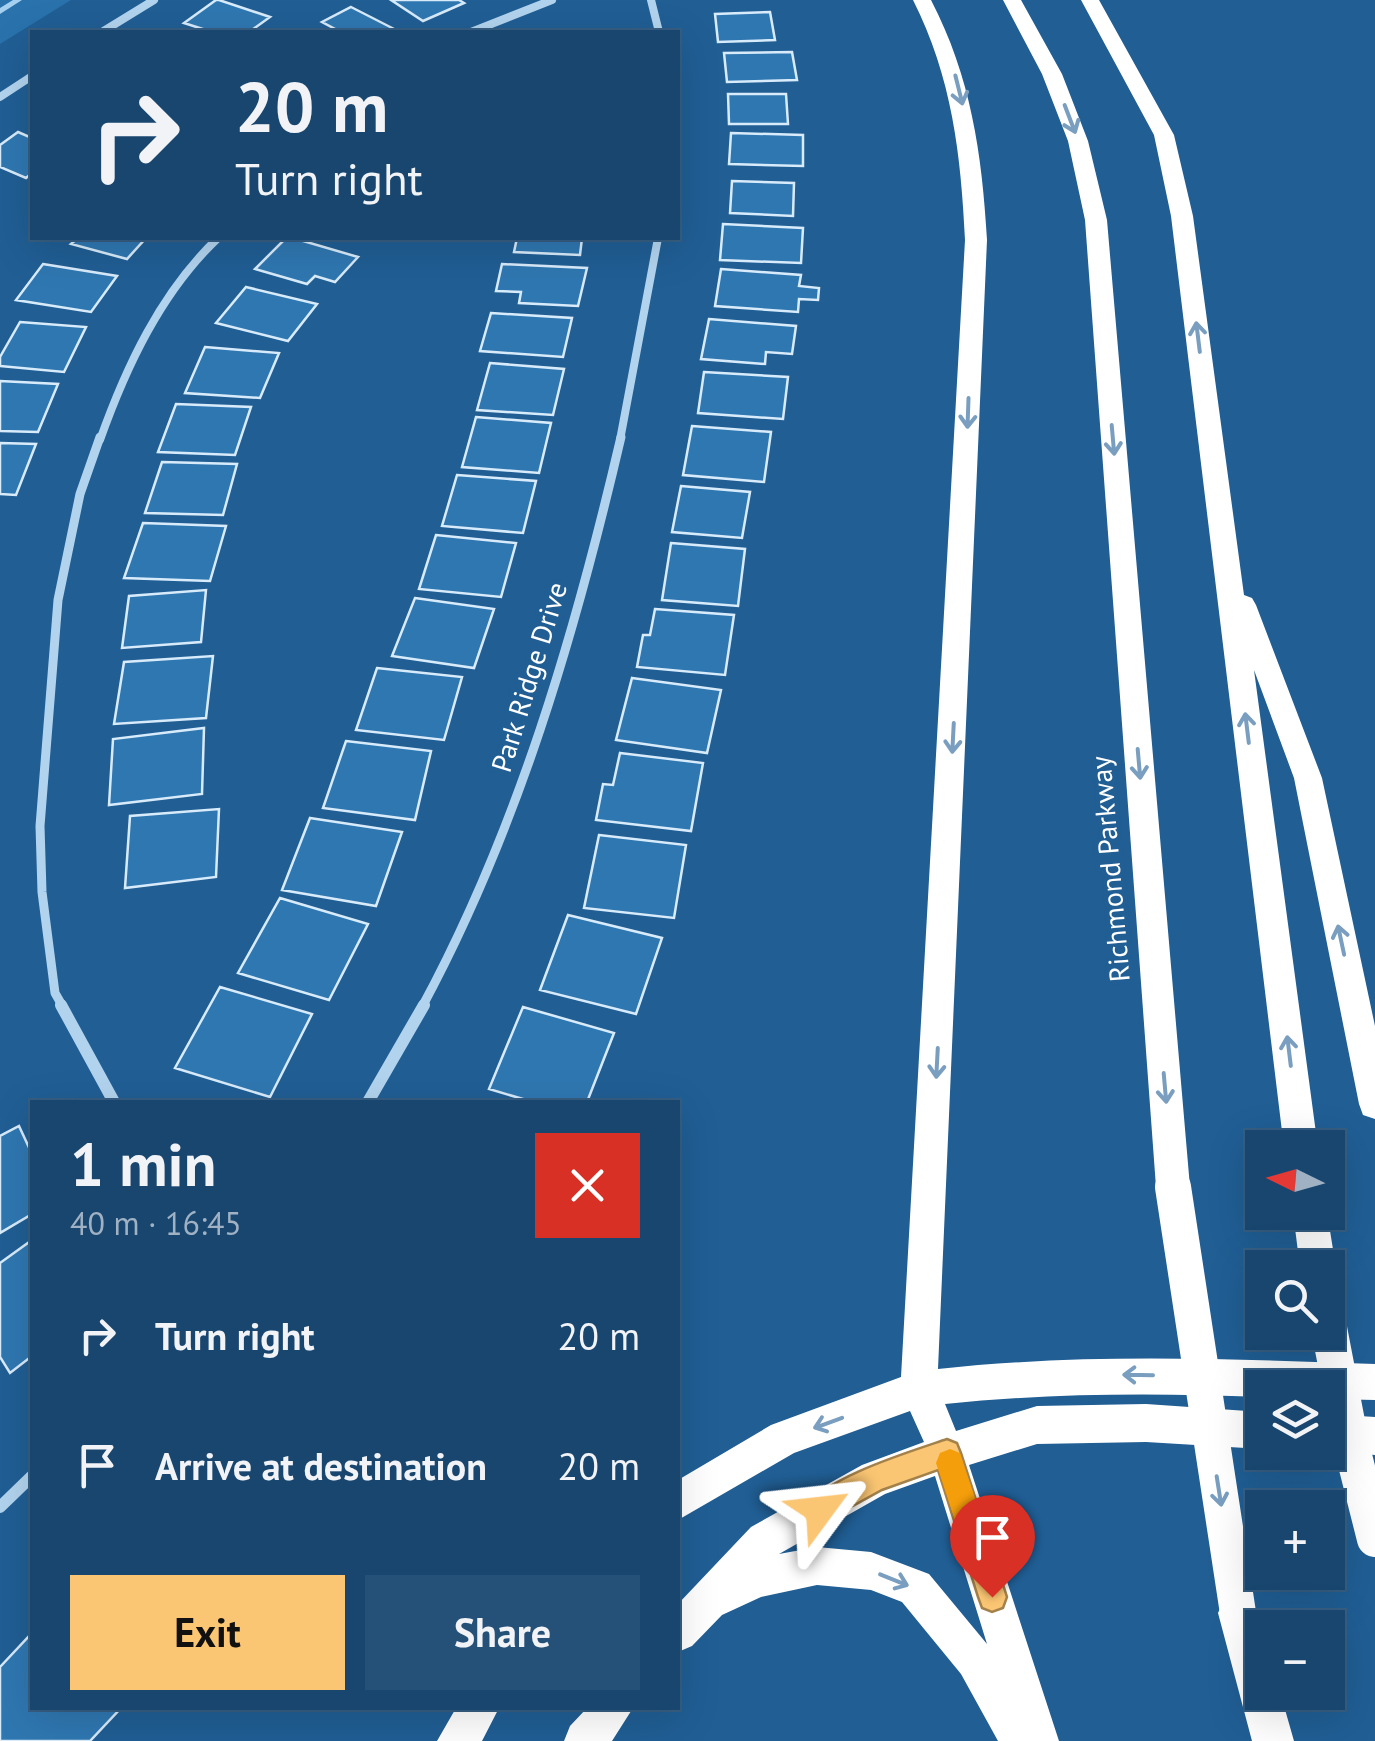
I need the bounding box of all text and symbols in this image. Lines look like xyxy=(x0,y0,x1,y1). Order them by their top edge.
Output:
text: 20 m xyxy=(235,61,388,151)
icon: right xyxy=(70,70,200,200)
one-way arrow xyxy=(951,73,969,105)
one-way arrow xyxy=(1062,103,1080,134)
text: Turn right xyxy=(235,149,423,207)
one-way arrow xyxy=(1188,321,1206,353)
one-way arrow xyxy=(958,397,977,429)
one-way arrow xyxy=(1104,423,1123,455)
street label: Park Ridge Drive xyxy=(482,577,575,776)
one-way arrow xyxy=(1238,713,1256,745)
one-way arrow xyxy=(944,721,963,754)
one-way arrow xyxy=(1130,747,1149,779)
street label: Richmond Parkway xyxy=(1081,755,1138,984)
one-way arrow xyxy=(1331,924,1350,956)
one-way arrow xyxy=(1279,1035,1297,1067)
one-way arrow xyxy=(927,1046,946,1078)
one-way arrow xyxy=(1155,1071,1174,1103)
text: 1 min xyxy=(70,1125,216,1203)
north arrow xyxy=(1245,1130,1345,1230)
map controls xyxy=(1245,1130,1345,1710)
button: close xyxy=(535,1133,640,1238)
text: 40 m · 16:45 xyxy=(70,1202,242,1244)
button: search xyxy=(1245,1250,1345,1350)
icon: right xyxy=(70,1308,125,1363)
text: Turn right xyxy=(155,1311,315,1360)
text: 20 m xyxy=(558,1311,640,1360)
one-way arrow xyxy=(1122,1365,1154,1384)
button: layers xyxy=(1245,1370,1345,1470)
one-way arrow xyxy=(813,1415,844,1433)
icon: arrive xyxy=(70,1438,125,1493)
text: Arrive at destination xyxy=(155,1441,487,1490)
text: 20 m xyxy=(558,1441,640,1490)
position arrow xyxy=(768,1458,872,1562)
one-way arrow xyxy=(1211,1474,1229,1506)
button: + xyxy=(1245,1490,1345,1590)
pin xyxy=(950,1495,1035,1598)
icon: arrive xyxy=(965,1510,1020,1565)
one-way arrow xyxy=(879,1573,909,1591)
button: Exit xyxy=(70,1575,345,1690)
button: Share xyxy=(365,1575,640,1690)
button: − xyxy=(1245,1610,1345,1710)

